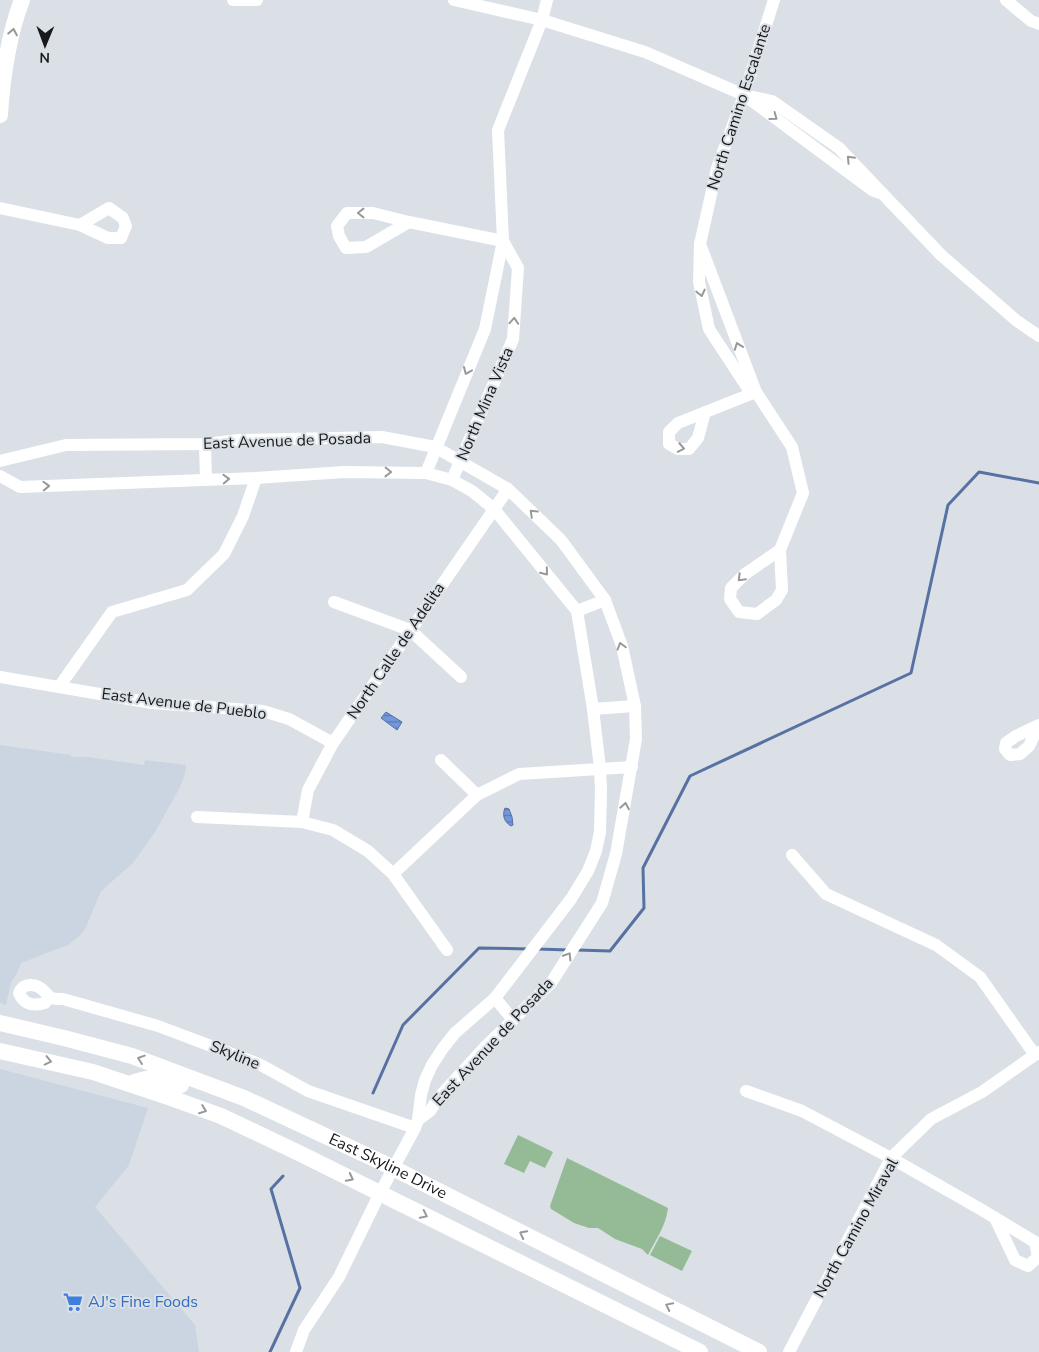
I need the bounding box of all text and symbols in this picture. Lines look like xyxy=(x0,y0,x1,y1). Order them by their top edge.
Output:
north arrow xyxy=(20,20,70,70)
street label: North Camino Escalante xyxy=(702,21,776,193)
one-way arrow xyxy=(7,28,17,36)
text: N xyxy=(39,48,50,67)
one-way arrow xyxy=(768,111,778,120)
one-way arrow xyxy=(847,156,856,165)
one-way arrow xyxy=(357,208,365,218)
one-way arrow xyxy=(695,288,706,297)
one-way arrow xyxy=(508,317,519,325)
one-way arrow xyxy=(734,343,744,351)
street label: North Mina Vista xyxy=(451,344,519,464)
one-way arrow xyxy=(463,367,473,375)
street label: East Avenue de Posada xyxy=(203,427,371,455)
one-way arrow xyxy=(676,442,685,452)
one-way arrow xyxy=(384,467,392,478)
one-way arrow xyxy=(222,474,230,485)
one-way arrow xyxy=(42,481,50,491)
one-way arrow xyxy=(530,510,539,519)
one-way arrow xyxy=(540,567,549,576)
one-way arrow xyxy=(738,572,747,581)
street label: North Calle de Adelita xyxy=(342,578,450,724)
one-way arrow xyxy=(617,643,627,651)
street label: East Avenue de Pueblo xyxy=(100,683,268,725)
one-way arrow xyxy=(619,802,629,810)
one-way arrow xyxy=(562,952,572,961)
street label: East Avenue de Posada xyxy=(428,973,558,1111)
street label: Skyline xyxy=(207,1035,263,1075)
one-way arrow xyxy=(137,1055,146,1065)
one-way arrow xyxy=(43,1056,52,1066)
one-way arrow xyxy=(198,1104,207,1114)
street label: East Skyline Drive xyxy=(325,1128,451,1204)
street label: North Camino Miraval xyxy=(808,1154,904,1302)
one-way arrow xyxy=(345,1172,354,1182)
one-way arrow xyxy=(419,1209,428,1219)
one-way arrow xyxy=(519,1230,528,1240)
supermarket icon: AJ's Fine Foods xyxy=(62,1291,84,1313)
place label: AJ's Fine Foods xyxy=(88,1291,198,1313)
one-way arrow xyxy=(665,1302,674,1312)

